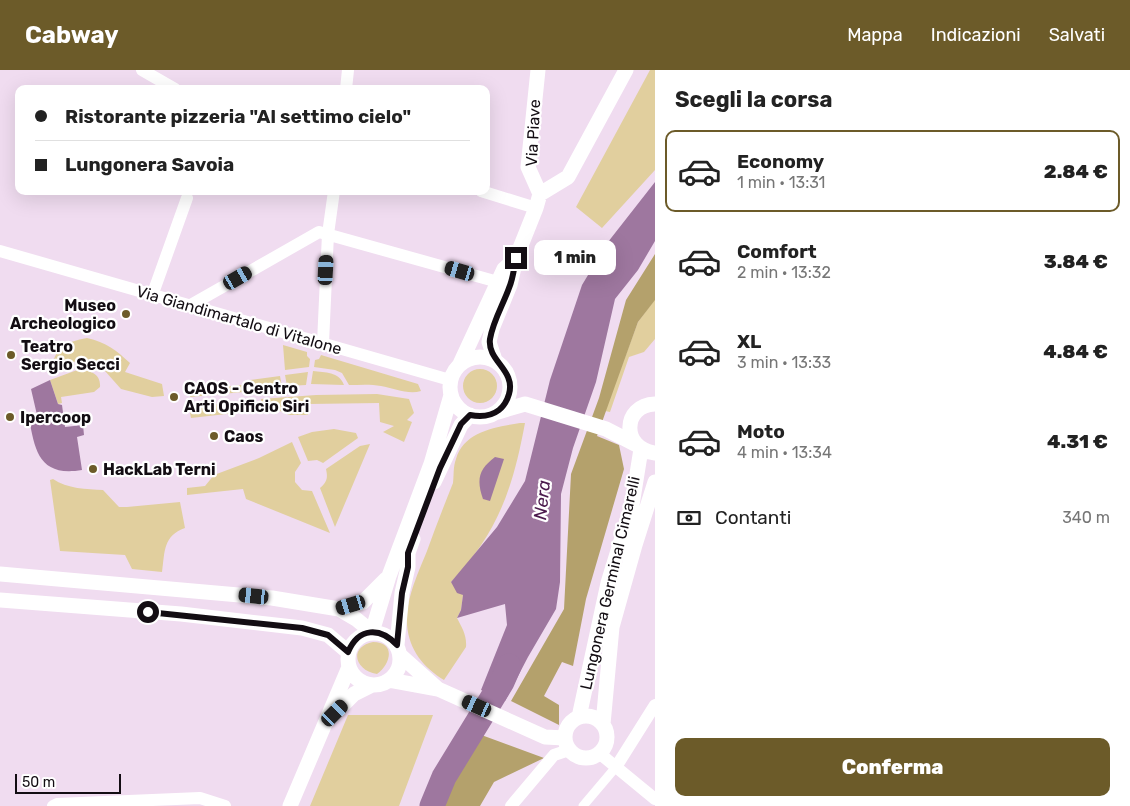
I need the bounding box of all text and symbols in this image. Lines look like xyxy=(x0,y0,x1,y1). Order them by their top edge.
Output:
text: Cabway xyxy=(25,21,119,49)
text: Mappa xyxy=(847,24,903,46)
text: Indicazioni xyxy=(931,24,1021,46)
text: Salvati xyxy=(1049,24,1105,46)
text: Scegli la corsa xyxy=(675,86,832,113)
street label: Via Piave xyxy=(522,99,544,167)
text: Ristorante pizzeria "Al settimo cielo" xyxy=(65,105,411,128)
icon: car xyxy=(677,149,722,194)
text: Economy xyxy=(737,150,824,173)
text: Lungonera Savoia xyxy=(65,153,234,176)
text: 2.84 € xyxy=(1044,160,1108,183)
text: 1 min · 13:31 xyxy=(737,173,825,192)
icon: car xyxy=(677,239,722,284)
callout: 1 min xyxy=(534,240,616,276)
text: Comfort xyxy=(737,240,817,263)
route end xyxy=(505,247,527,269)
text: 1 min xyxy=(554,248,596,267)
text: 3.84 € xyxy=(1044,250,1108,273)
car xyxy=(317,255,334,285)
car xyxy=(443,260,476,282)
text: 2 min · 13:32 xyxy=(737,263,831,282)
car xyxy=(221,264,254,292)
street label: Via Giandimartalo di Vitalone xyxy=(134,282,344,358)
place label: Museo Archeologico xyxy=(10,296,116,333)
marker: Museo Archeologico xyxy=(120,308,132,320)
icon: car xyxy=(677,329,722,374)
text: XL xyxy=(737,330,761,353)
place label: Teatro Sergio Secci xyxy=(21,337,120,374)
text: 4.84 € xyxy=(1043,340,1108,363)
marker: Teatro Sergio Secci xyxy=(5,349,17,361)
text: 3 min · 13:33 xyxy=(737,353,831,372)
place label: CAOS - Centro Arti Opificio Siri xyxy=(184,379,309,416)
marker: CAOS - Centro Arti Opificio Siri xyxy=(168,391,180,403)
place label: Ipercoop xyxy=(20,408,91,427)
marker: Ipercoop xyxy=(4,411,16,423)
icon: car xyxy=(677,419,722,464)
text: Moto xyxy=(737,420,785,443)
place label: Caos xyxy=(224,427,263,446)
marker: Caos xyxy=(208,430,220,442)
text: 4.31 € xyxy=(1047,430,1108,453)
text: 4 min · 13:34 xyxy=(737,443,832,462)
place label: HackLab Terni xyxy=(103,460,216,479)
marker: HackLab Terni xyxy=(87,463,99,475)
street label: Lungonera Germinal Cimarelli xyxy=(576,474,644,692)
water label: Nera xyxy=(529,479,555,521)
icon: cash xyxy=(675,504,703,532)
text: Contanti xyxy=(715,506,791,529)
text: 340 m xyxy=(1062,508,1110,527)
car xyxy=(238,587,269,605)
car xyxy=(334,593,367,617)
route start xyxy=(137,601,159,623)
car xyxy=(460,693,493,719)
car xyxy=(319,697,350,729)
button: Conferma xyxy=(675,738,1110,796)
scale bar xyxy=(15,771,121,794)
text: 50 m xyxy=(22,774,55,791)

